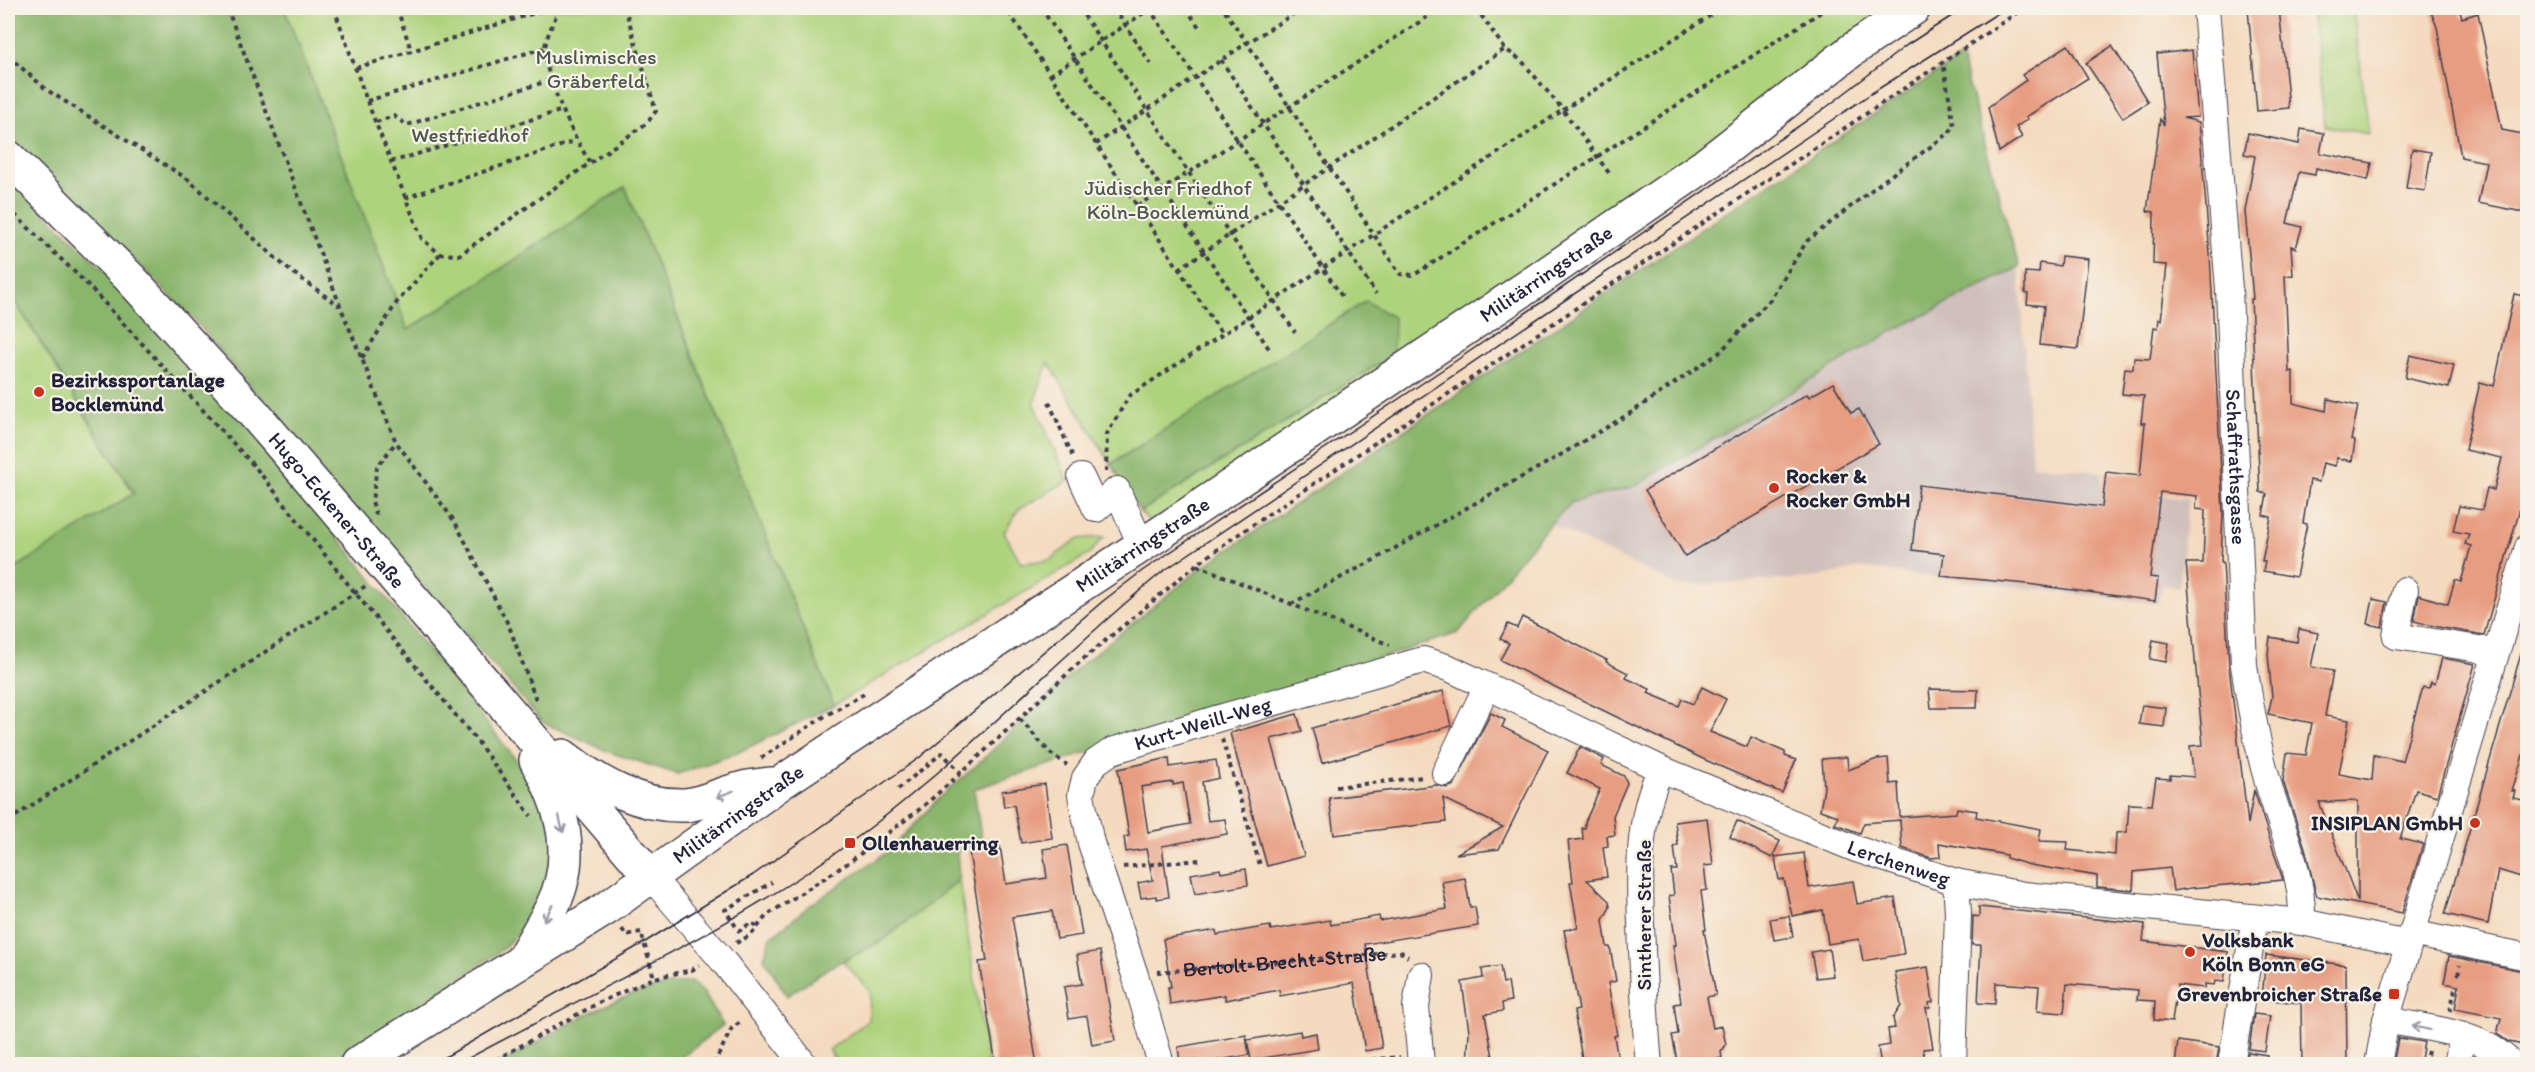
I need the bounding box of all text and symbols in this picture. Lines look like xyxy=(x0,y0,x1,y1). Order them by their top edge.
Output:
park label: Muslimisches Gräberfeld xyxy=(535,44,657,93)
park label: Westfriedhof xyxy=(411,122,529,147)
park label: Jüdischer Friedhof Köln-Bocklemünd xyxy=(1084,175,1252,224)
street label: Militärringstraße xyxy=(1475,219,1617,327)
place label: Bezirkssportanlage Bocklemünd xyxy=(51,367,225,416)
marker: Bezirkssportanlage Bocklemünd xyxy=(32,385,46,399)
street label: Schaffrathsgasse xyxy=(2221,388,2252,545)
street label: Hugo-Eckener-Straße xyxy=(263,427,411,593)
place label: Rocker & Rocker GmbH xyxy=(1786,463,1911,512)
marker: Rocker & Rocker GmbH xyxy=(1767,481,1781,495)
street label: Militärringstraße xyxy=(1071,491,1214,597)
street label: Kurt-Weill-Weg xyxy=(1131,691,1274,755)
street label: Militärringstraße xyxy=(667,758,808,869)
one-way arrow xyxy=(716,789,735,800)
place label: INSIPLAN GmbH xyxy=(2311,810,2463,835)
one-way arrow xyxy=(556,814,568,833)
marker: INSIPLAN GmbH xyxy=(2468,816,2482,830)
place label: Ollenhauerring xyxy=(862,830,999,856)
street label: Lerchenweg xyxy=(1844,834,1954,891)
marker: Ollenhauerring xyxy=(843,836,857,850)
street label: Sintherer Straße xyxy=(1631,839,1656,990)
one-way arrow xyxy=(542,904,553,922)
place label: Volksbank Köln Bonn eG xyxy=(2202,927,2325,976)
street label: Bertolt-Brecht-Straße xyxy=(1182,940,1387,982)
marker: Volksbank Köln Bonn eG xyxy=(2183,945,2197,959)
place label: Grevenbroicher Straße xyxy=(2177,981,2382,1006)
marker: Grevenbroicher Straße xyxy=(2387,987,2401,1001)
one-way arrow xyxy=(2412,1022,2432,1033)

